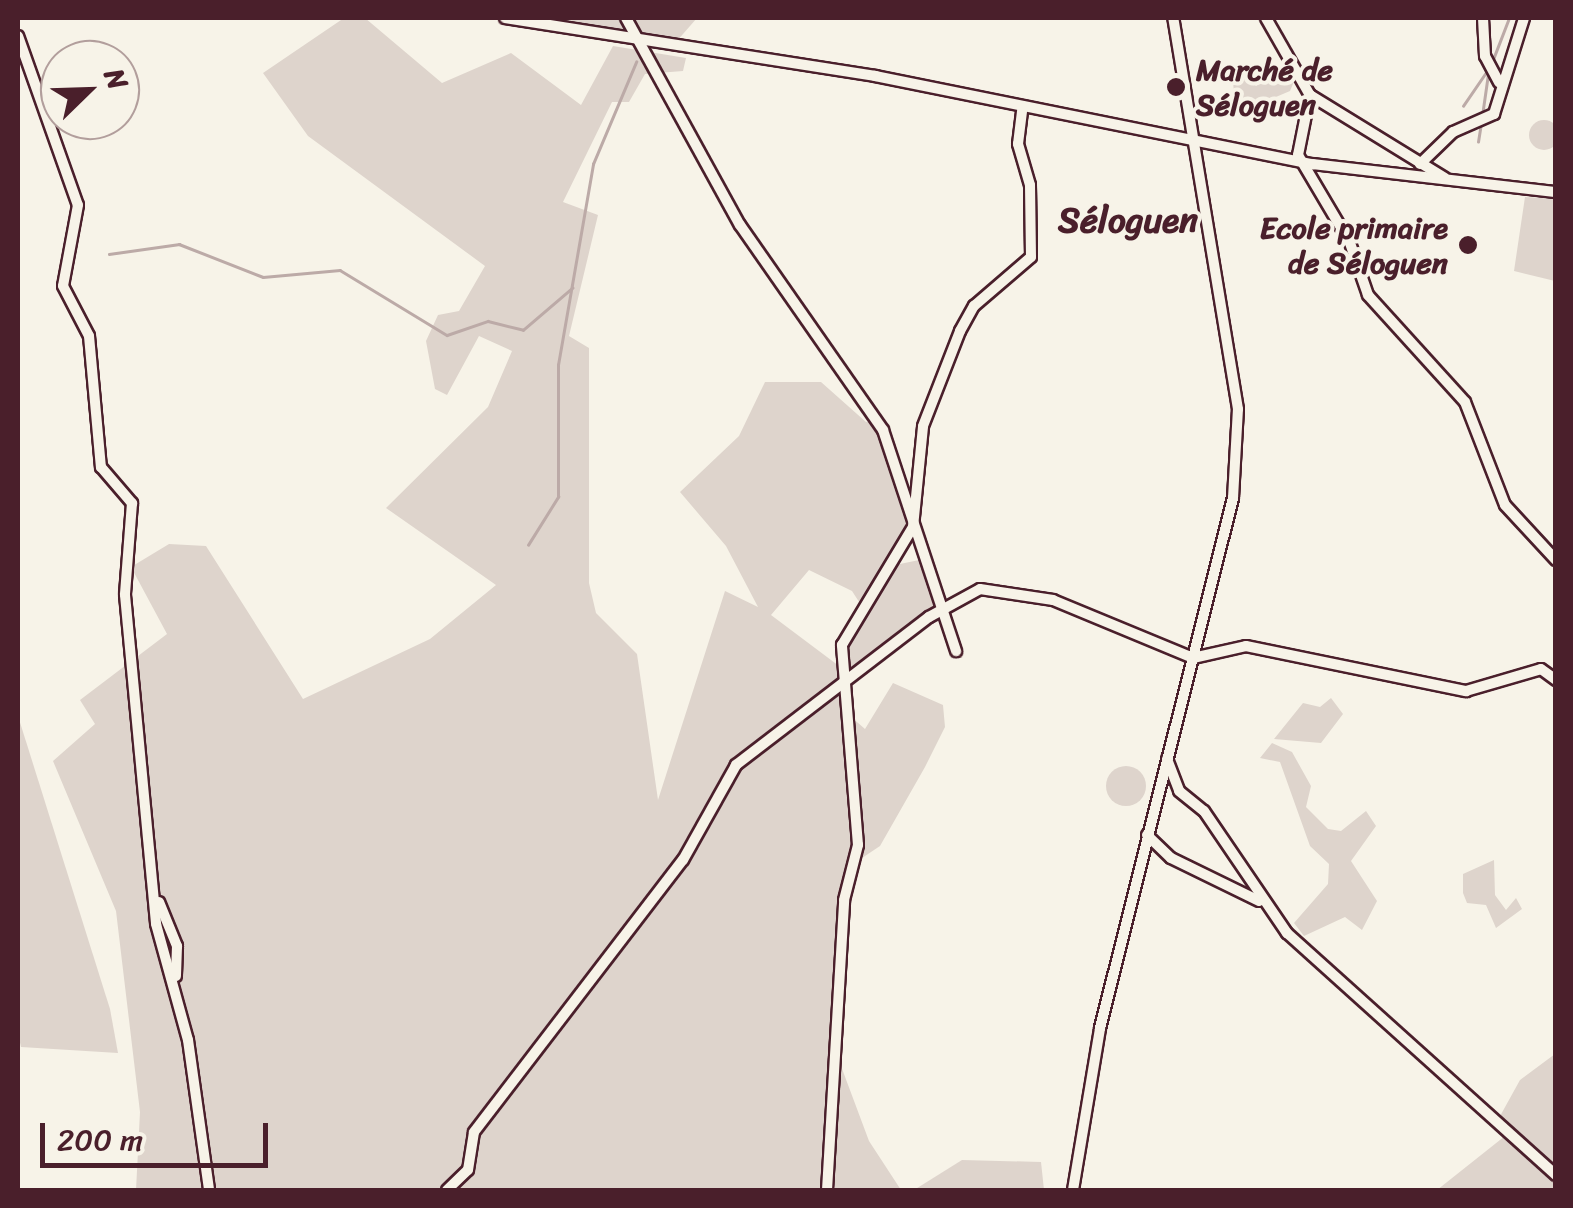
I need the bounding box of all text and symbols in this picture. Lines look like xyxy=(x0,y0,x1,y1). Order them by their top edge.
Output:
north arrow xyxy=(40,40,140,140)
place label: Marché de Séloguen xyxy=(1196,52,1333,122)
text: N xyxy=(90,60,143,97)
marker: Marché de Séloguen xyxy=(1165,76,1187,98)
district label: Séloguen xyxy=(1058,199,1198,241)
place label: Ecole primaire de Séloguen xyxy=(1259,210,1448,280)
marker: Ecole primaire de Séloguen xyxy=(1457,234,1479,256)
scale bar xyxy=(45,1103,272,1165)
text: 200 m xyxy=(57,1113,143,1167)

